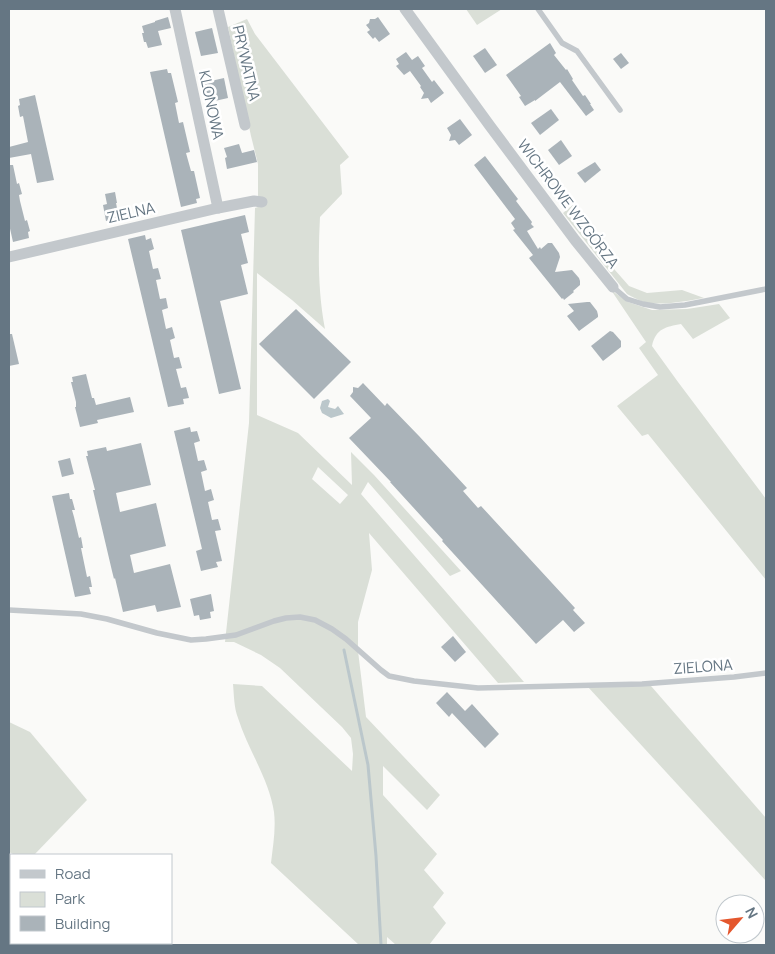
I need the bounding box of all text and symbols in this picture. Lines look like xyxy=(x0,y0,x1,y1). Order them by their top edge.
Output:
street label: PRYWATNA xyxy=(228,23,265,103)
street label: KLONOWA xyxy=(194,68,229,142)
street label: WICHROWE WZGÓRZA xyxy=(513,135,624,273)
street label: ZIELNA xyxy=(105,197,157,228)
street label: ZIELONA xyxy=(673,654,734,679)
legend xyxy=(10,854,172,944)
text: Road xyxy=(55,863,91,884)
text: Park xyxy=(55,888,85,909)
north arrow xyxy=(715,894,765,944)
text: N xyxy=(741,904,763,922)
text: Building xyxy=(55,913,110,934)

